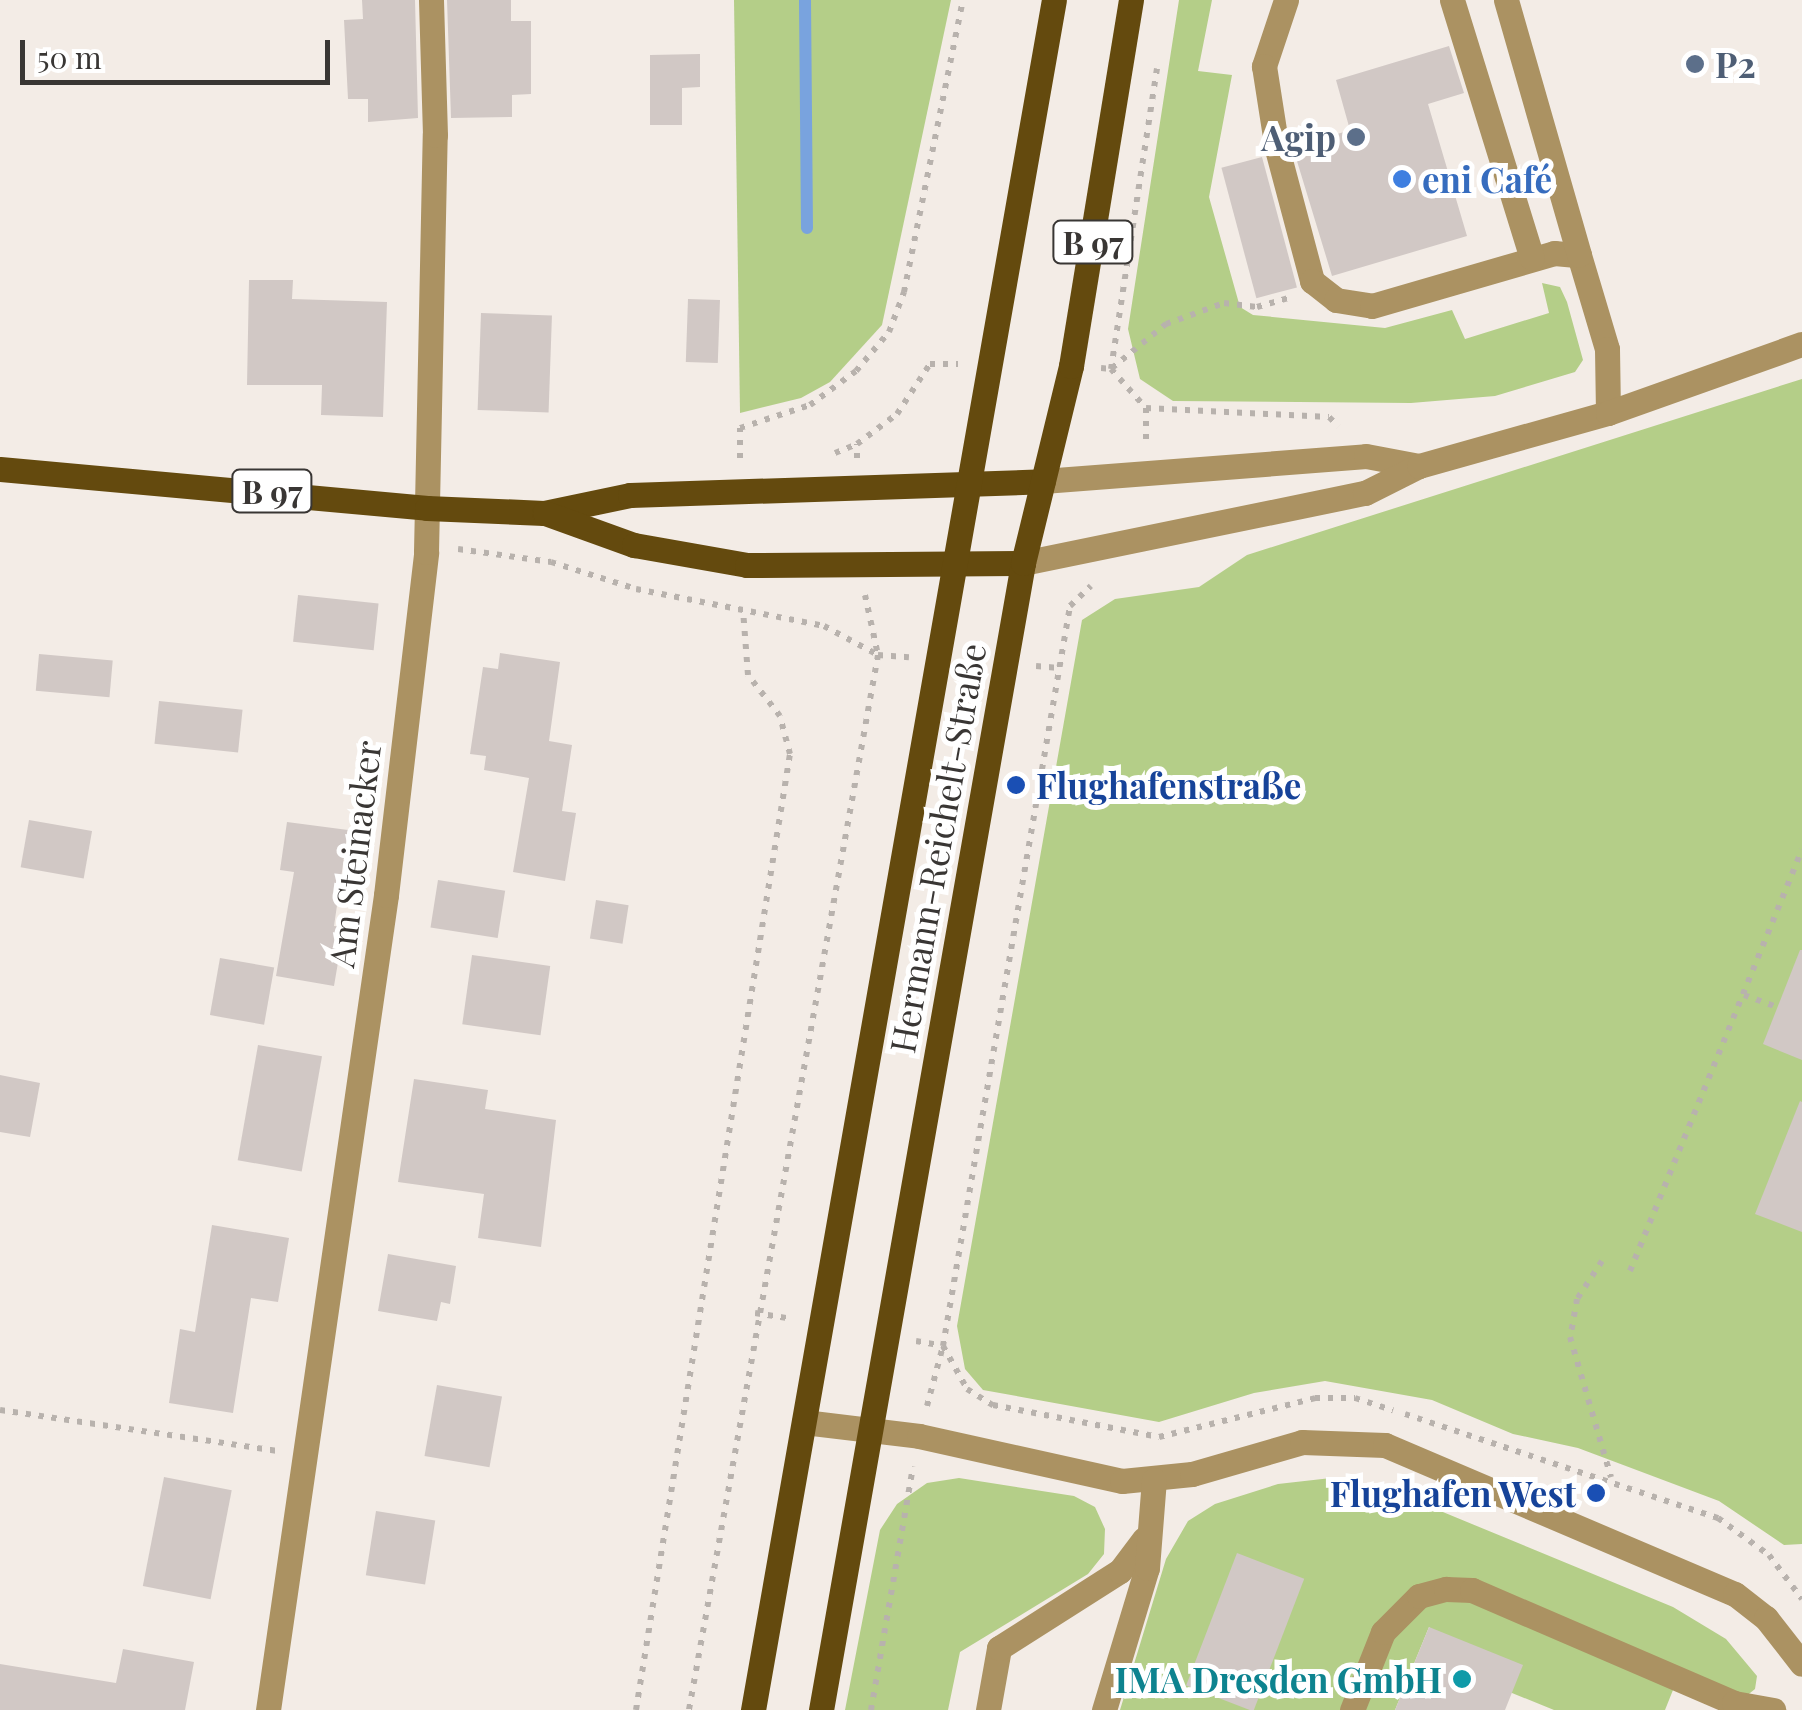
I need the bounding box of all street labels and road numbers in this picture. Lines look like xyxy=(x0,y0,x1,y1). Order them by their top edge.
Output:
road number: B 97 xyxy=(1050,215,1136,269)
road number: B 97 xyxy=(230,464,314,518)
street label: Hermann-Reichelt-Straße xyxy=(880,640,994,1056)
street label: Am Steinacker xyxy=(319,738,389,970)

